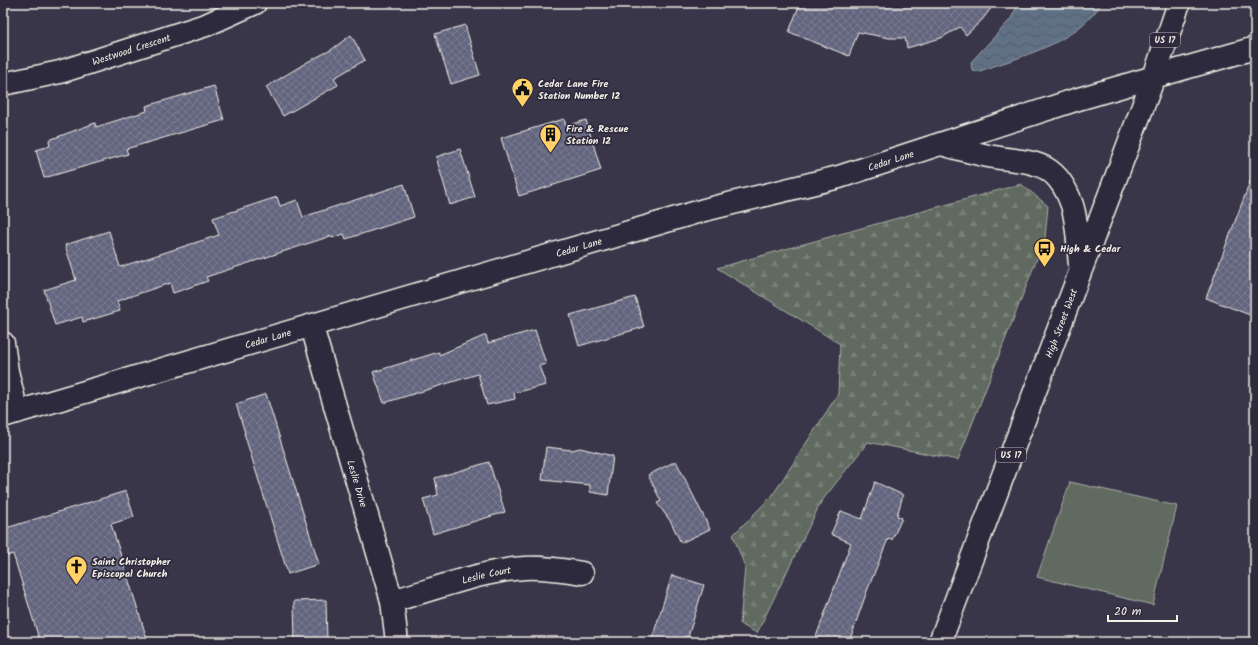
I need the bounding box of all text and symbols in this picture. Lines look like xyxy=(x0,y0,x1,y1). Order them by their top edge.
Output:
street label: Westwood Crescent xyxy=(90,30,173,70)
road number: US 17 xyxy=(1150,33,1180,47)
public building icon: Cedar Lane Fire Station Number 12 xyxy=(510,76,536,109)
place label: Cedar Lane Fire Station Number 12 xyxy=(538,76,621,104)
building icon: Fire & Rescue Station 12 xyxy=(538,121,564,154)
place label: Fire & Rescue Station 12 xyxy=(566,121,628,149)
street label: Cedar Lane xyxy=(866,146,917,176)
street label: Cedar Lane xyxy=(554,233,604,262)
bus stop icon: High & Cedar xyxy=(1032,235,1058,268)
place label: High & Cedar xyxy=(1060,241,1121,257)
street label: High Street West xyxy=(1041,286,1082,360)
street label: Cedar Lane xyxy=(243,325,294,354)
road number: US 17 xyxy=(996,448,1026,462)
street label: Leslie Drive xyxy=(342,458,371,510)
church icon: Saint Christopher Episcopal Church xyxy=(64,554,90,587)
place label: Saint Christopher Episcopal Church xyxy=(92,554,171,582)
street label: Leslie Court xyxy=(460,562,512,589)
scale bar xyxy=(1108,597,1177,623)
text: 20 m xyxy=(1114,602,1142,621)

